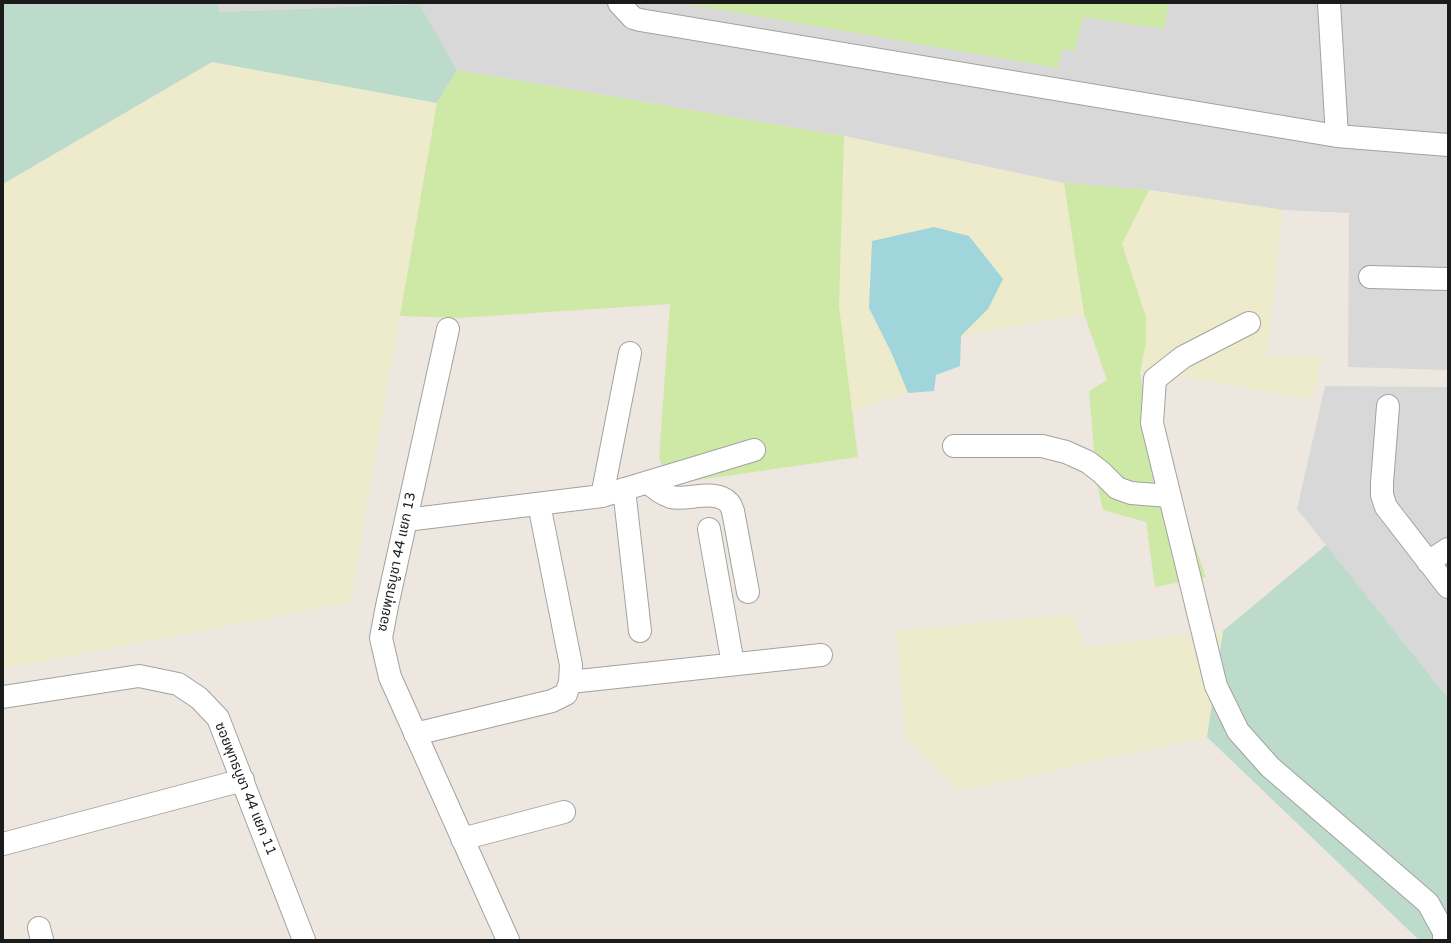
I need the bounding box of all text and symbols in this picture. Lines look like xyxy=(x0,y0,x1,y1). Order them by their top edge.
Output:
street label: ซอยพุทธบูชา 44 แยก 13 xyxy=(374,491,420,633)
street label: ซอยพุทธบูชา 44 แยก 11 xyxy=(211,720,279,858)

